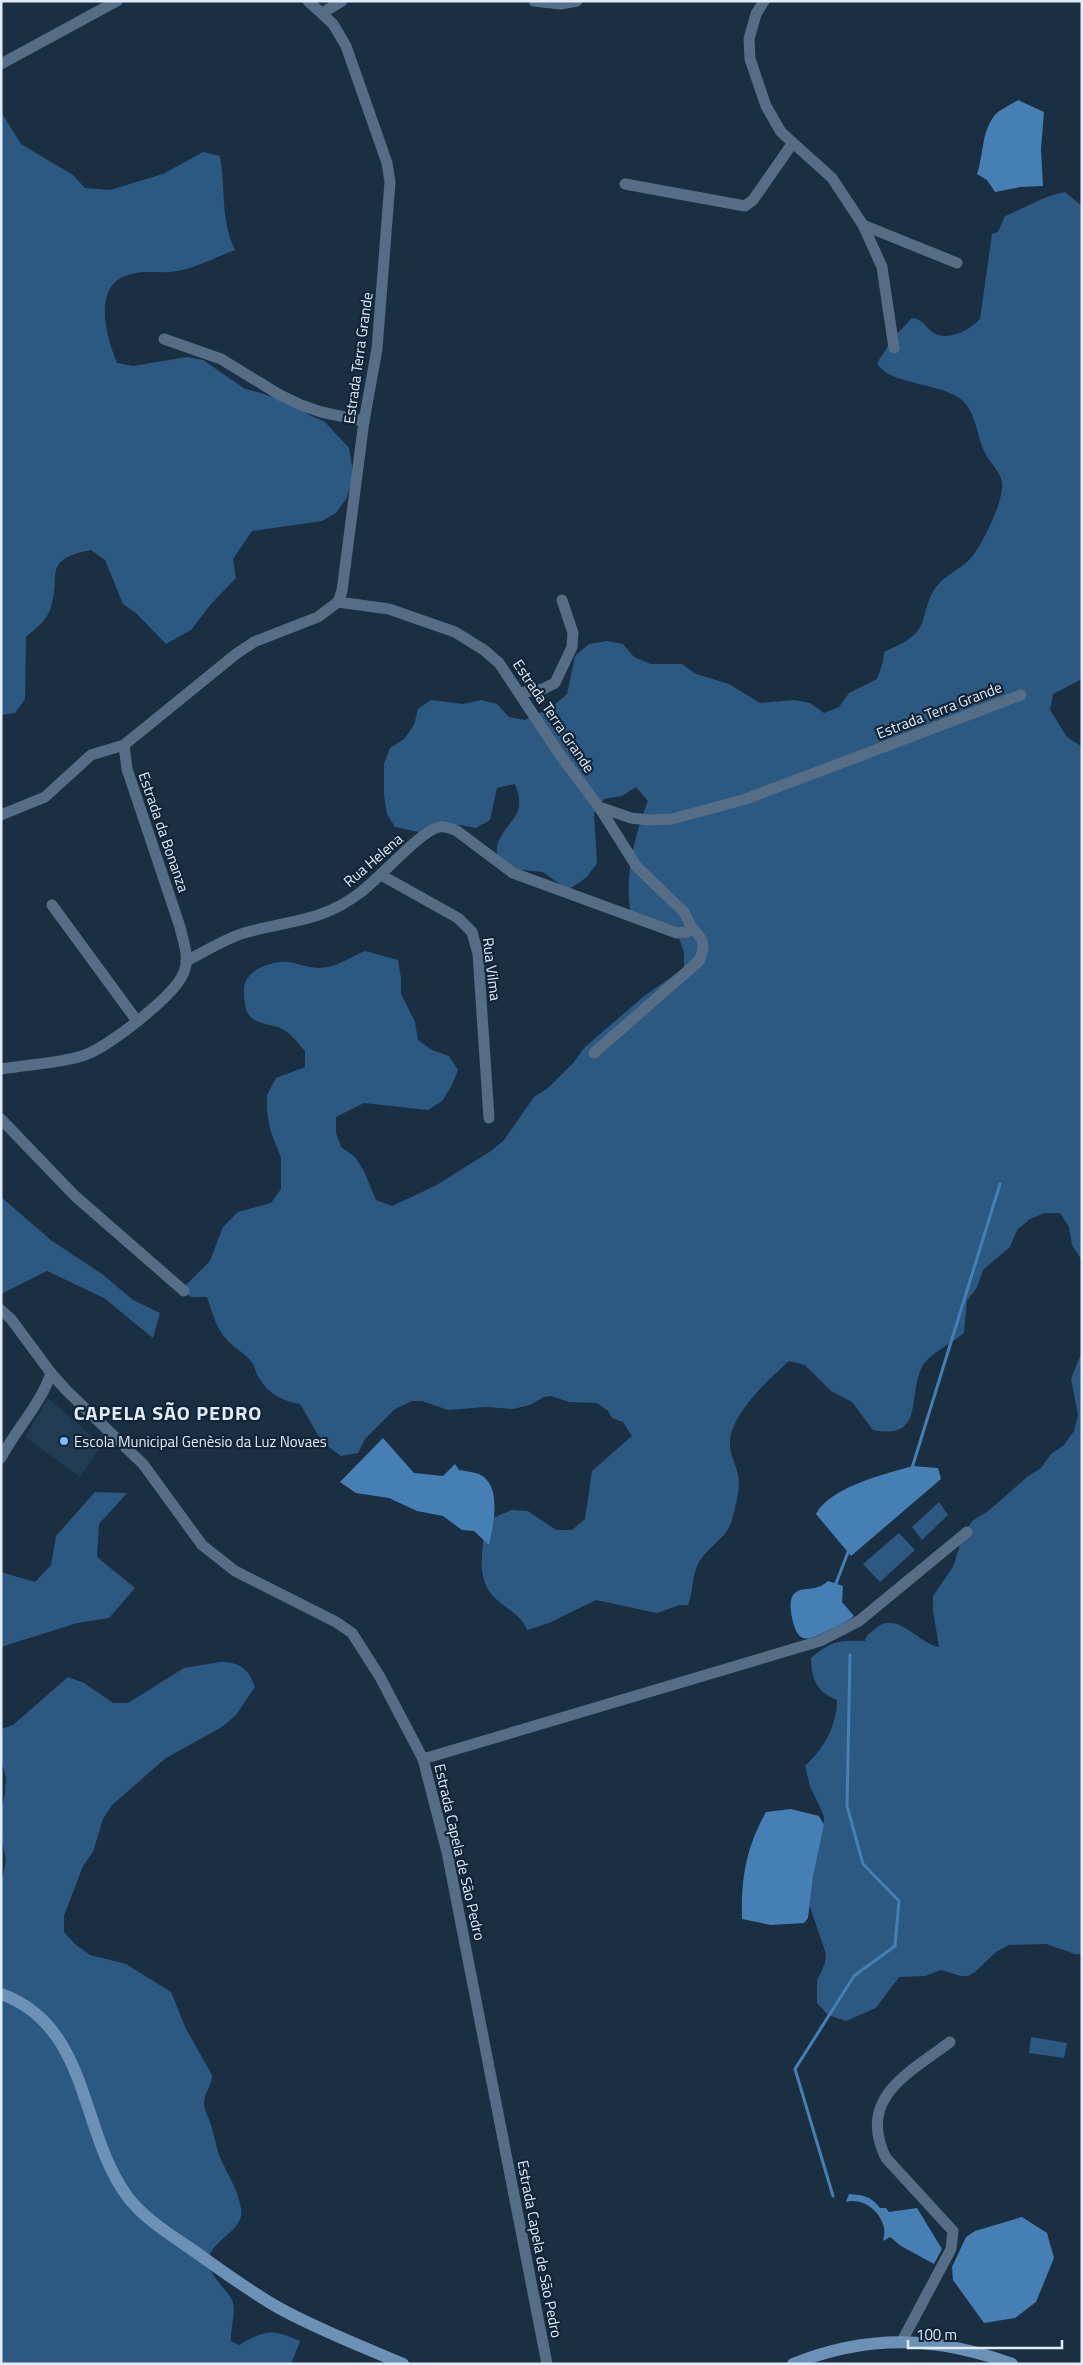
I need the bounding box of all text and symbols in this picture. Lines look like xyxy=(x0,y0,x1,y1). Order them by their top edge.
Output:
street label: Estrada Terra Grande xyxy=(337,291,379,425)
street label: Estrada Terra Grande xyxy=(507,655,601,777)
street label: Estrada Terra Grande xyxy=(873,675,1005,745)
street label: Estrada da Bonanza xyxy=(133,769,196,896)
street label: Rua Helena xyxy=(338,827,408,892)
street label: Rua Vilma xyxy=(477,936,507,1002)
district label: CAPELA SÃO PEDRO xyxy=(74,1397,262,1428)
place label: Escola Municipal Genèsio da Luz Novaes xyxy=(74,1430,327,1453)
marker: Escola Municipal Genèsio da Luz Novaes xyxy=(58,1435,70,1447)
street label: Estrada Capela de São Pedro xyxy=(429,1762,492,1943)
street label: Estrada Capela de São Pedro xyxy=(511,2158,569,2340)
scale bar xyxy=(908,2318,1062,2350)
text: 100 m xyxy=(916,2323,957,2346)

